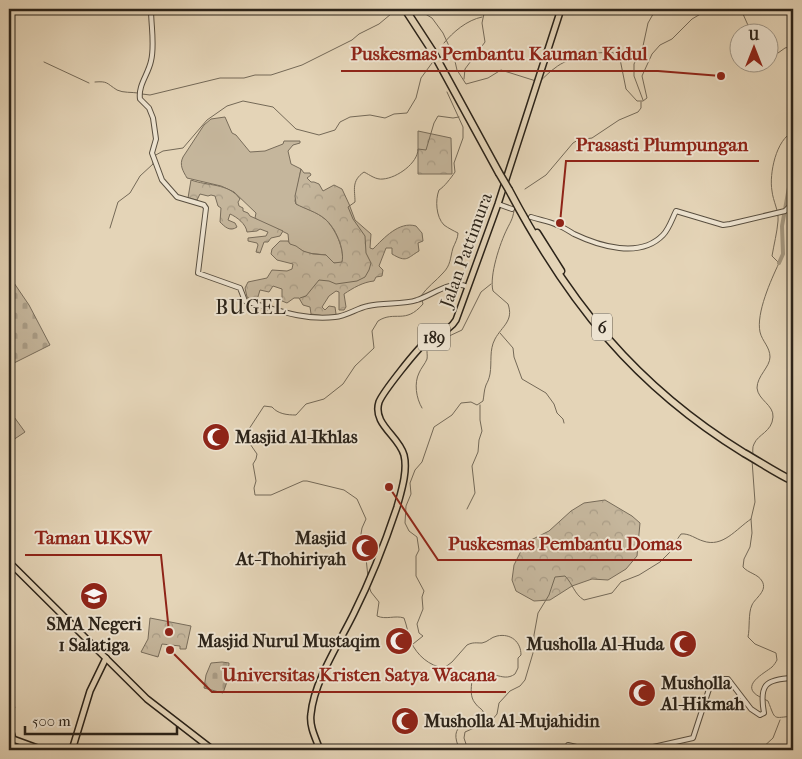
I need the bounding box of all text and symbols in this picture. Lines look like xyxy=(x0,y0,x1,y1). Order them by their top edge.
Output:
north arrow xyxy=(730,22,780,72)
text: U xyxy=(748,27,760,44)
callout: Puskesmas Pembantu Kauman Kidul xyxy=(341,37,658,71)
text: Puskesmas Pembantu Kauman Kidul xyxy=(351,43,648,65)
callout: Prasasti Plumpungan xyxy=(566,127,759,161)
text: Prasasti Plumpungan xyxy=(576,134,749,156)
street label: Jalan Pattimura xyxy=(435,189,497,312)
district label: BUGEL xyxy=(215,296,287,319)
road number: 6 xyxy=(592,314,612,341)
road number: 189 xyxy=(418,324,450,351)
mosque icon: Masjid Al-Ikhlas xyxy=(201,422,231,452)
place label: Masjid Al-Ikhlas xyxy=(234,427,358,448)
callout: Taman UKSW xyxy=(25,521,161,555)
callout: Puskesmas Pembantu Domas xyxy=(438,526,692,560)
text: Taman UKSW xyxy=(34,527,153,549)
place label: Masjid At-Thohiriyah xyxy=(235,528,347,570)
mosque icon: Masjid At-Thohiriyah xyxy=(350,533,380,563)
text: Puskesmas Pembantu Domas xyxy=(448,533,682,555)
school or university icon: SMA Negeri 1 Salatiga xyxy=(79,581,109,611)
place label: SMA Negeri 1 Salatiga xyxy=(46,614,142,656)
mosque icon: Masjid Nurul Mustaqim xyxy=(384,626,414,656)
mosque icon: Musholla Al-Huda xyxy=(668,629,698,659)
place label: Masjid Nurul Mustaqim xyxy=(196,631,381,652)
place label: Musholla Al-Huda xyxy=(525,634,665,655)
callout: Universitas Kristen Satya Wacana xyxy=(212,658,506,692)
text: Universitas Kristen Satya Wacana xyxy=(221,664,497,686)
place label: Musholla Al-Hikmah xyxy=(660,673,745,715)
mosque icon: Musholla Al-Hikmah xyxy=(627,678,657,708)
scale bar xyxy=(25,704,178,736)
mosque icon: Musholla Al-Mujahidin xyxy=(390,706,420,736)
place label: Musholla Al-Mujahidin xyxy=(423,711,600,732)
text: 500 m xyxy=(32,712,71,730)

